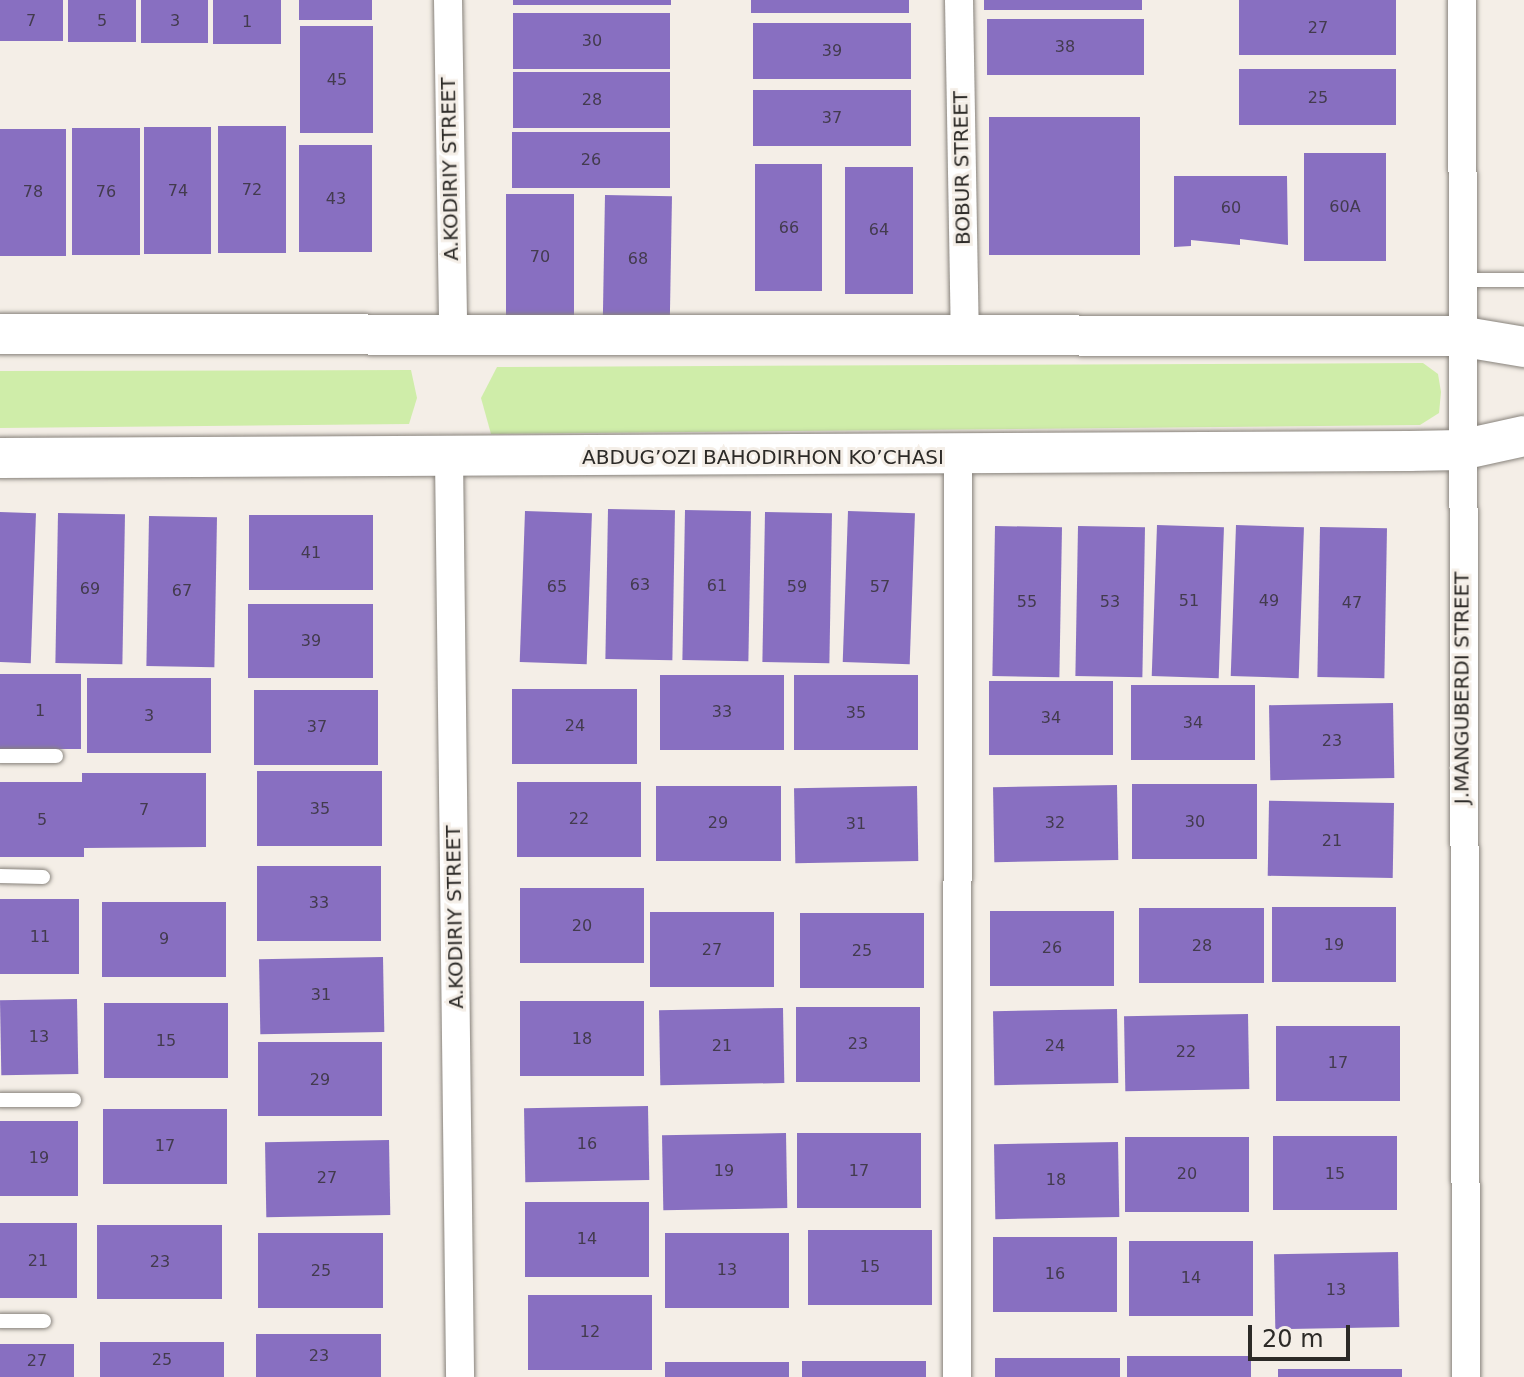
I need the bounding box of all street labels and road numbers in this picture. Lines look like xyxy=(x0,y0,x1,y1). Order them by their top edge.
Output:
street label: A.KODIRIY STREET xyxy=(436,77,464,261)
street label: BOBUR STREET xyxy=(949,91,975,245)
street label: ABDUG’OZI BAHODIRHON KO’CHASI xyxy=(582,445,944,469)
street label: J.MANGUBERDI STREET xyxy=(1450,572,1474,804)
street label: A.KODIRIY STREET xyxy=(441,825,469,1009)

